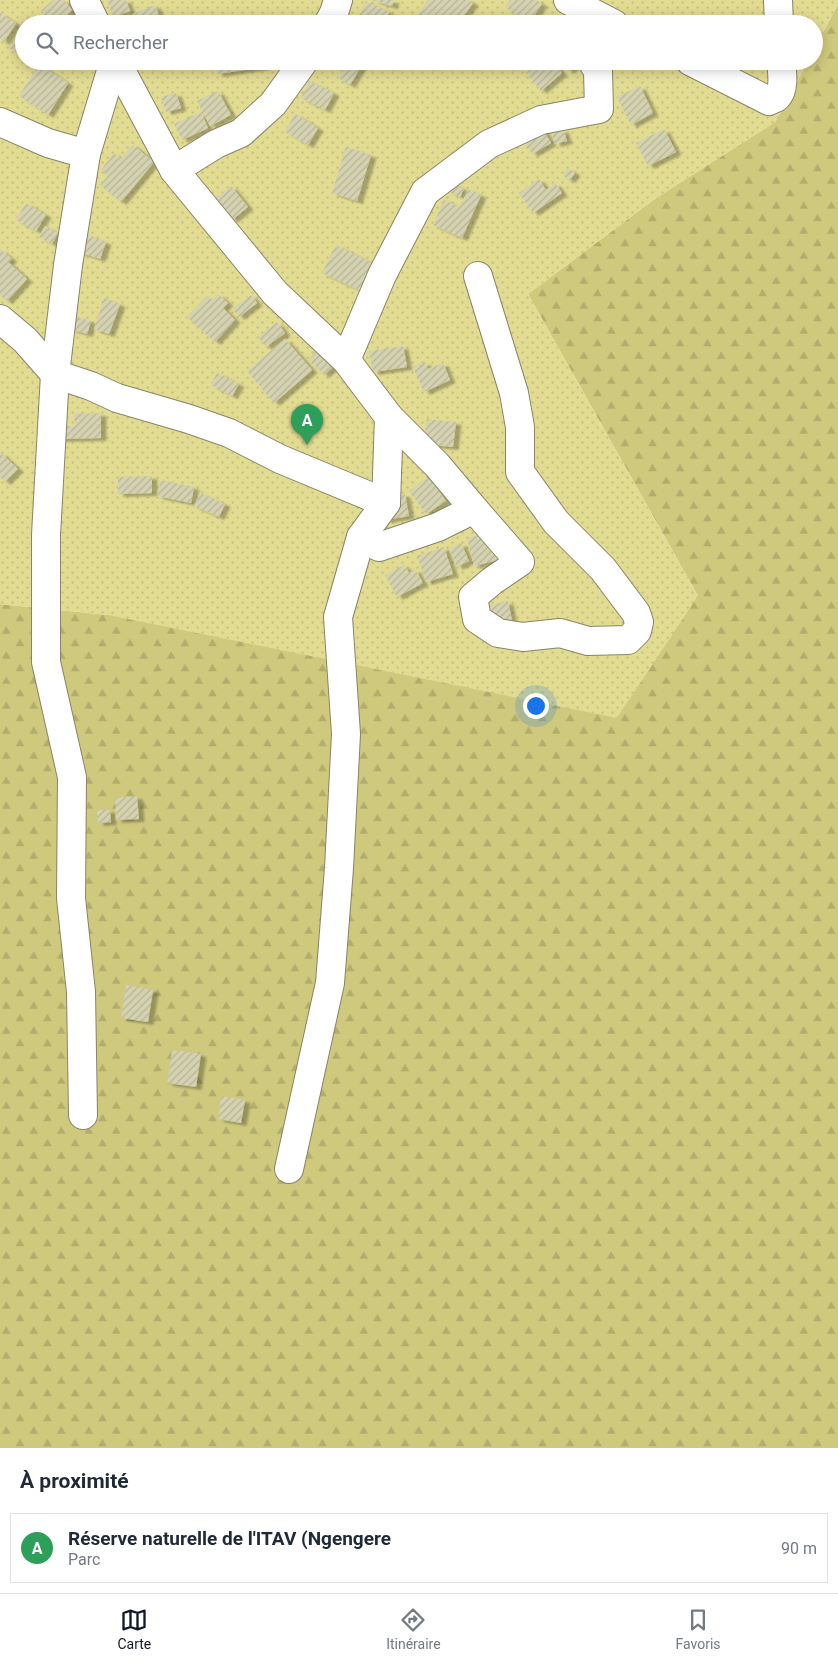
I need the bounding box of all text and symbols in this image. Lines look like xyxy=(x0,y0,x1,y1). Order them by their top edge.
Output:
search box xyxy=(15,15,823,70)
icon: search xyxy=(33,29,61,57)
text: Rechercher xyxy=(73,31,168,54)
pin: A xyxy=(291,404,323,445)
your location xyxy=(523,693,549,719)
text: À proximité xyxy=(20,1469,129,1493)
text: Réserve naturelle de l'ITAV (Ngengere xyxy=(68,1527,391,1550)
text: A xyxy=(32,1539,42,1558)
text: 90 m xyxy=(781,1539,817,1558)
text: Parc xyxy=(68,1550,100,1569)
tab: Carte xyxy=(117,1606,151,1652)
tab: Itinéraire xyxy=(386,1606,441,1652)
tab: Favoris xyxy=(676,1606,721,1652)

